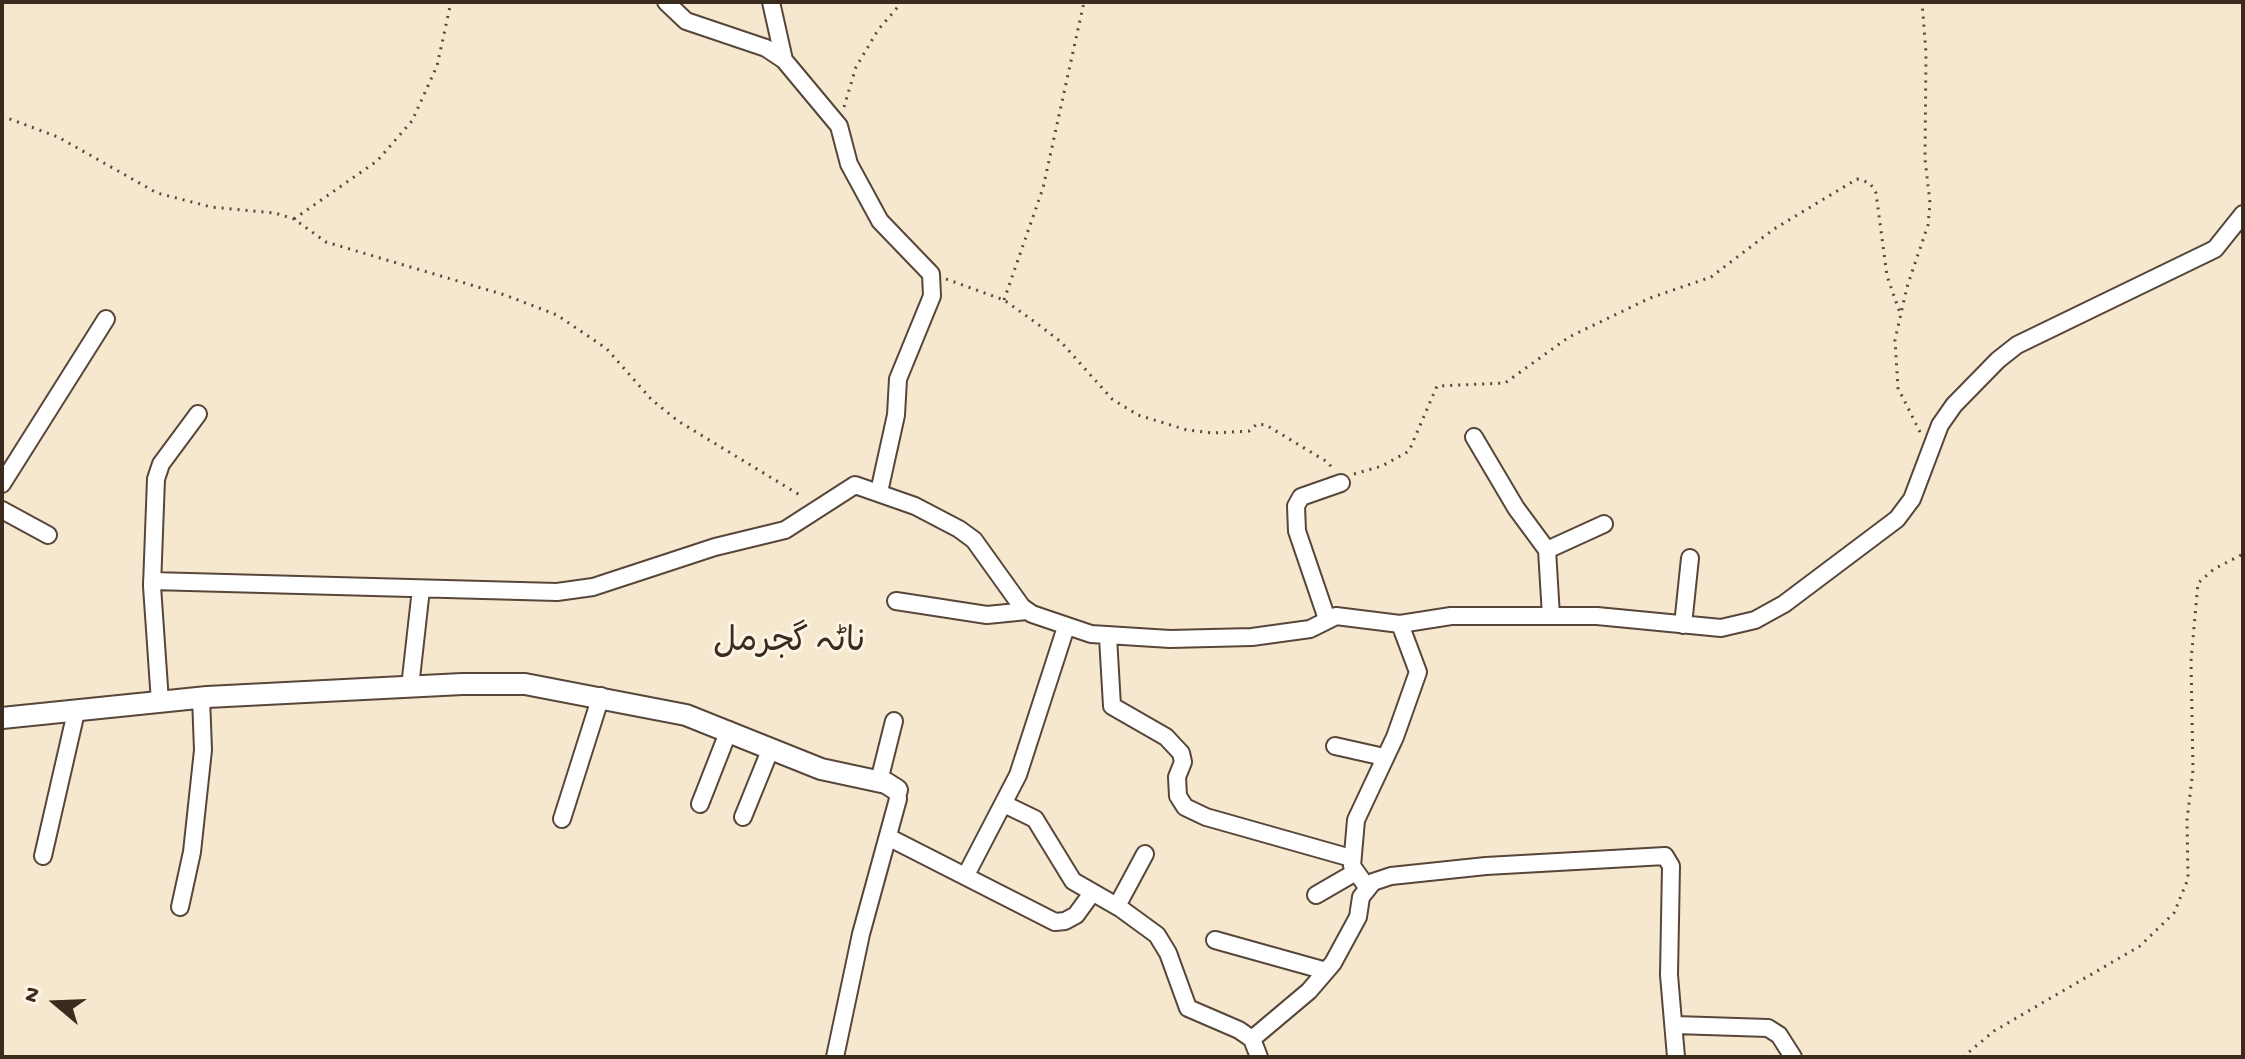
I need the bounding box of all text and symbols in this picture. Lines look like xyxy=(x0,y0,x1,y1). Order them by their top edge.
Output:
district label: ناٹہ گجرمل xyxy=(713,625,865,665)
north arrow xyxy=(16,963,96,1043)
text: N xyxy=(19,984,48,1006)

